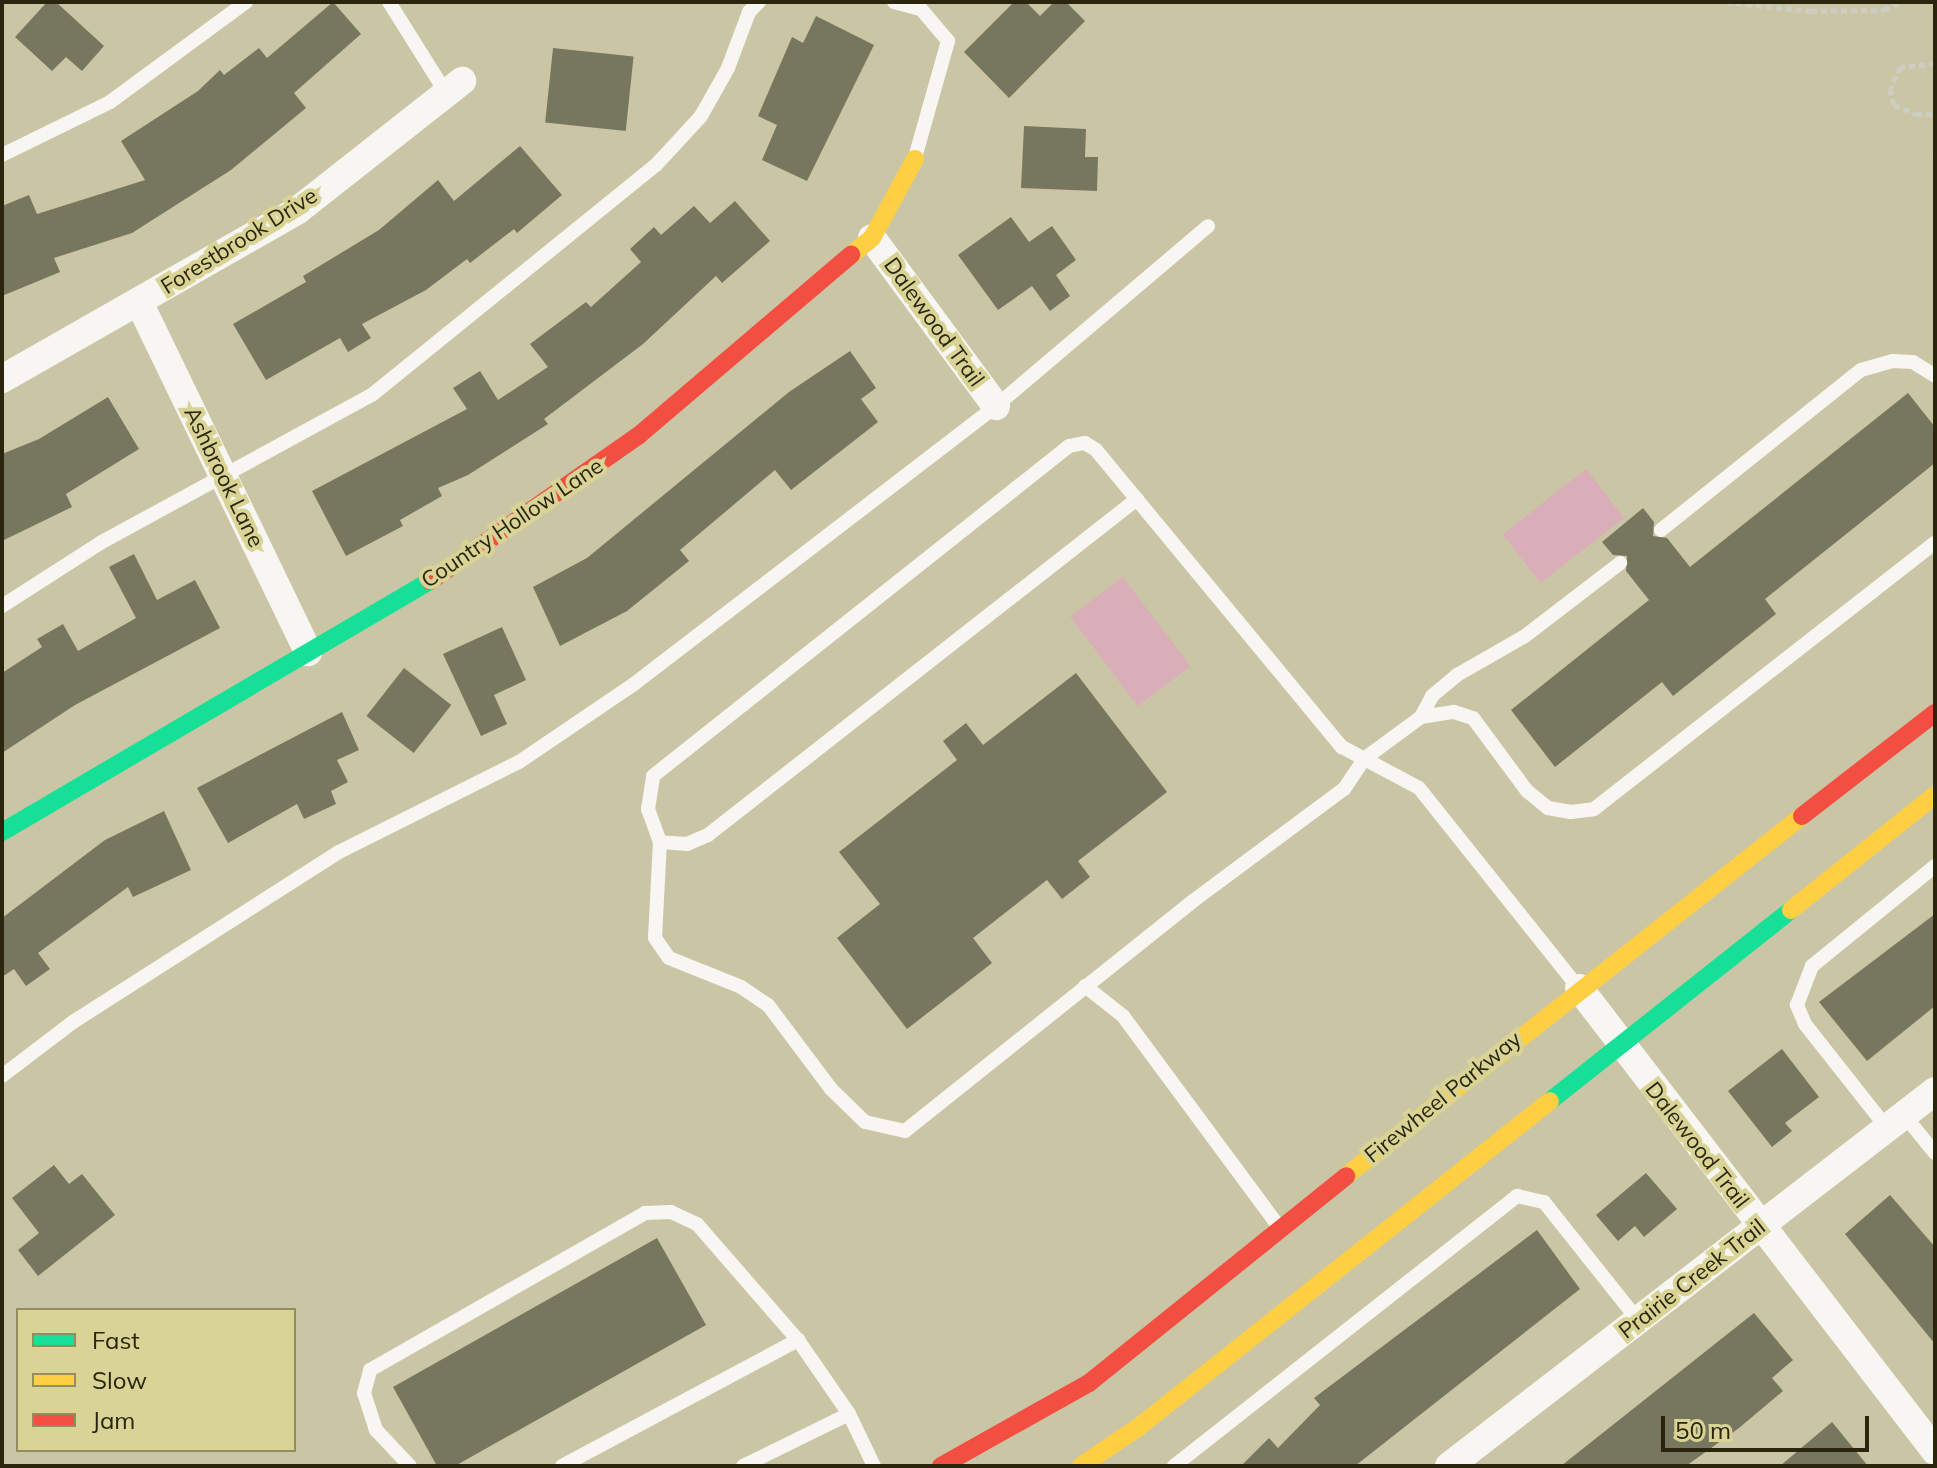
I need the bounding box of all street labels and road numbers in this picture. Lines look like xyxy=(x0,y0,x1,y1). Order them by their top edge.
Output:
street label: Forestbrook Drive xyxy=(156,182,322,300)
street label: Dalewood Trail xyxy=(878,252,990,392)
street label: Ashbrook Lane xyxy=(179,402,269,552)
street label: Country Hollow Lane xyxy=(416,452,608,594)
street label: Firewheel Parkway xyxy=(1359,1026,1527,1168)
street label: Dalewood Trail xyxy=(1640,1077,1754,1213)
street label: Prairie Creek Trail xyxy=(1614,1214,1770,1344)

